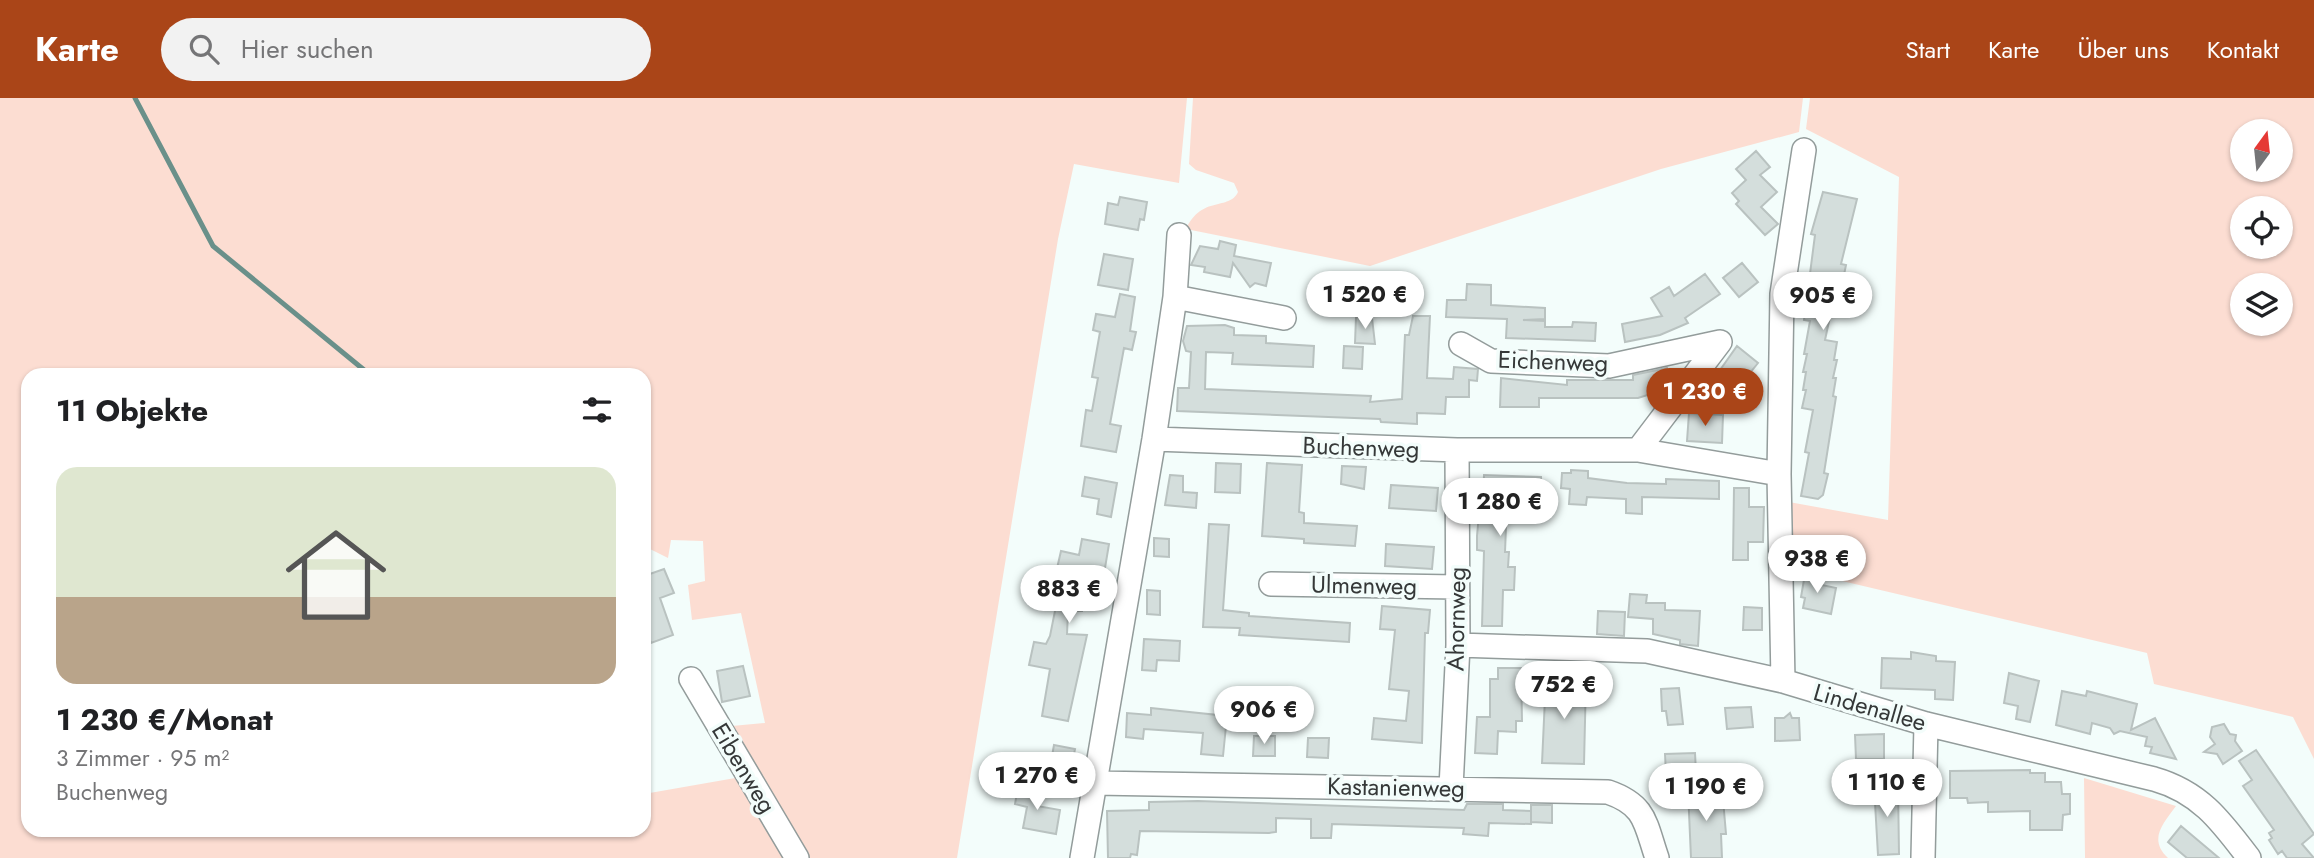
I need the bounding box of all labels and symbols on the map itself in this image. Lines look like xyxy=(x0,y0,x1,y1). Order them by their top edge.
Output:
north arrow xyxy=(2230,119,2292,182)
pin: 1 520 € xyxy=(1300,272,1430,331)
pin: 905 € xyxy=(1774,272,1872,332)
street label: Eichenweg xyxy=(1497,342,1609,380)
pin: 1 230 € xyxy=(1640,368,1770,428)
street label: Buchenweg xyxy=(1302,427,1420,467)
pin: 1 280 € xyxy=(1435,478,1565,538)
pin: 938 € xyxy=(1768,536,1866,595)
pin: 883 € xyxy=(1020,566,1118,625)
street label: Ulmenweg xyxy=(1311,567,1417,603)
street label: Ahornweg xyxy=(1438,567,1474,671)
pin: 752 € xyxy=(1515,662,1613,721)
street label: Lindenallee xyxy=(1810,674,1930,740)
pin: 906 € xyxy=(1215,686,1313,746)
street label: Eibenweg xyxy=(703,716,785,820)
pin: 1 270 € xyxy=(972,752,1102,812)
pin: 1 110 € xyxy=(1822,760,1952,819)
pin: 1 190 € xyxy=(1641,764,1771,823)
street label: Kastanienweg xyxy=(1327,768,1465,806)

